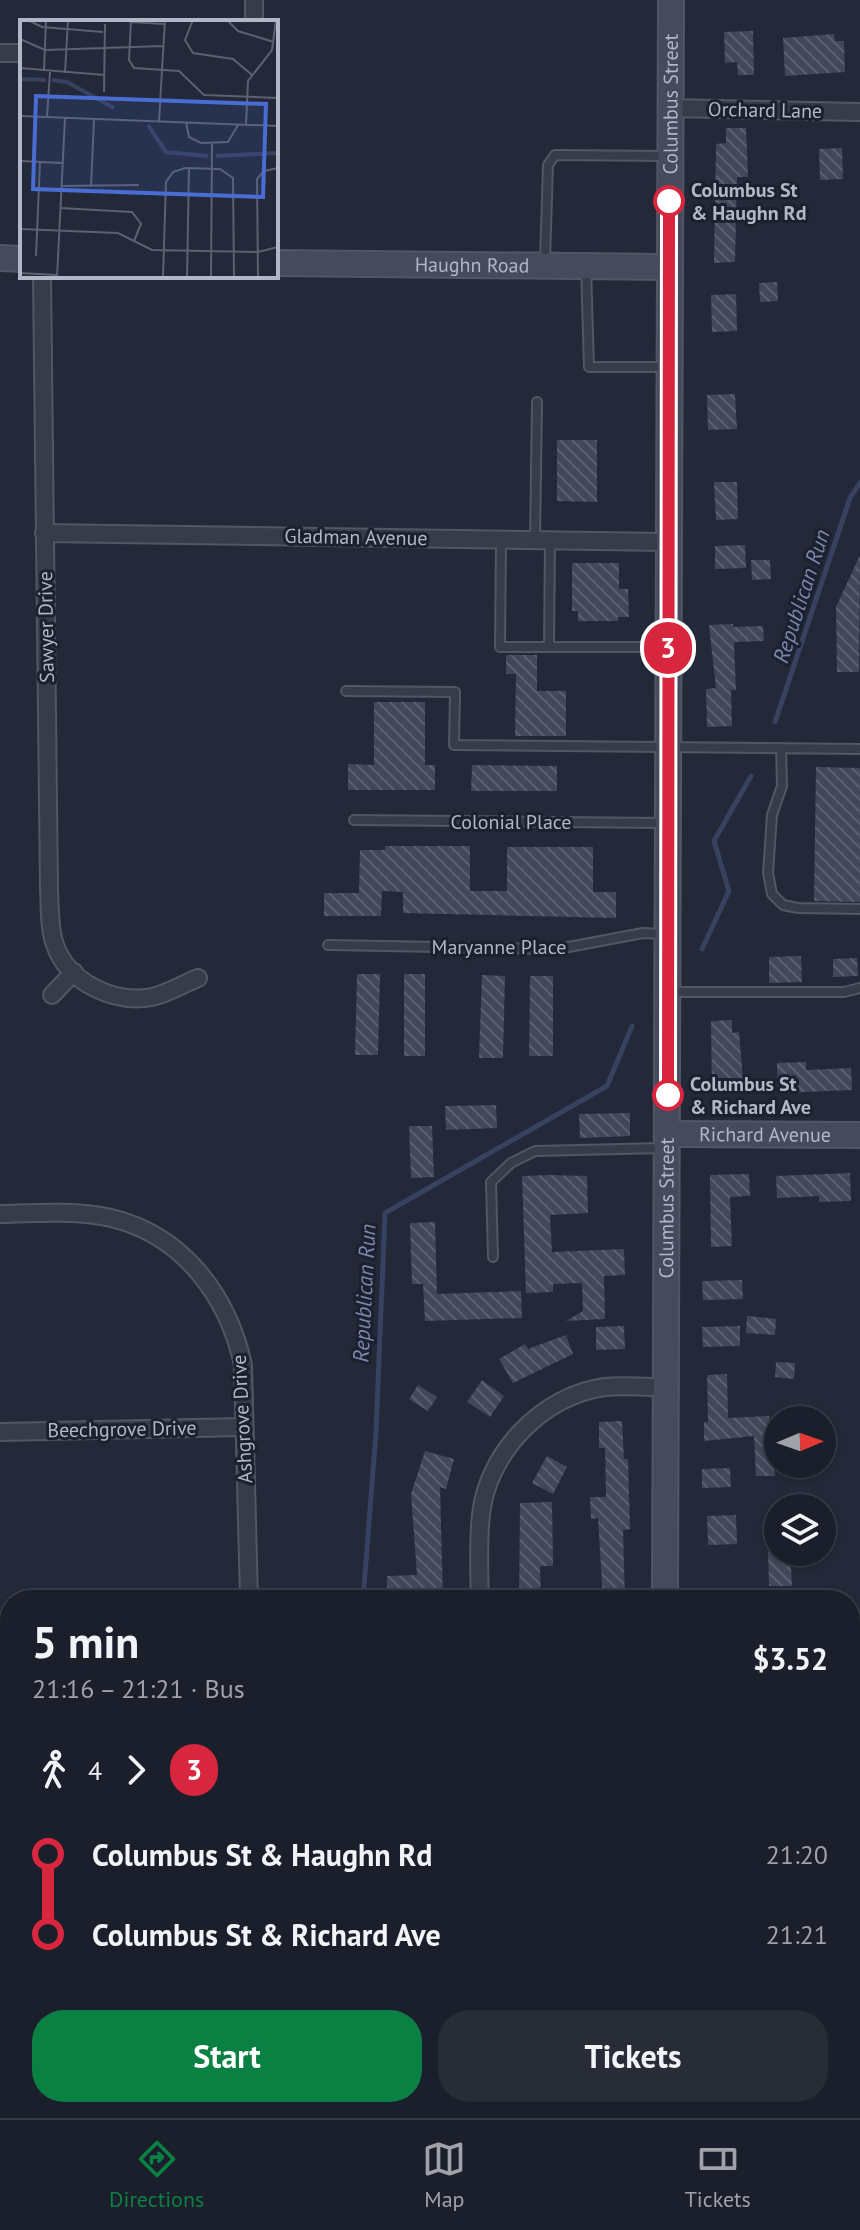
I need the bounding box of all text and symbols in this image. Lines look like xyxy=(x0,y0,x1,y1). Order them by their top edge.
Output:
inset map xyxy=(20,20,278,278)
street label: Columbus Street xyxy=(657,33,684,174)
street label: Orchard Lane xyxy=(708,96,822,124)
place label: Columbus St & Haughn Rd xyxy=(691,177,806,226)
marker: Columbus St & Haughn Rd xyxy=(654,186,684,216)
street label: Haughn Road xyxy=(415,251,529,279)
street label: Gladman Avenue xyxy=(284,523,428,551)
water label: Republican Run xyxy=(766,526,836,666)
street label: Sawyer Drive xyxy=(32,571,60,683)
line badge: 3 xyxy=(642,622,694,674)
text: 3 xyxy=(660,629,676,666)
street label: Colonial Place xyxy=(450,809,572,835)
street label: Maryanne Place xyxy=(432,934,566,960)
place label: Columbus St & Richard Ave xyxy=(690,1071,811,1120)
marker: Columbus St & Richard Ave xyxy=(653,1080,683,1110)
street label: Richard Avenue xyxy=(699,1121,831,1148)
street label: Columbus Street xyxy=(653,1137,680,1278)
water label: Republican Run xyxy=(346,1223,382,1363)
street label: Ashgrove Drive xyxy=(226,1354,258,1484)
north arrow xyxy=(764,1406,836,1478)
map controls xyxy=(764,1406,836,1566)
street label: Beechgrove Drive xyxy=(47,1415,197,1443)
button: layers xyxy=(764,1494,836,1566)
text: 5 min xyxy=(32,1613,139,1670)
text: $3.52 xyxy=(753,1639,828,1678)
text: 21:16 – 21:21 · Bus xyxy=(32,1672,245,1705)
icon: walk xyxy=(32,1748,76,1792)
icon: forward xyxy=(114,1748,158,1792)
text: 3 xyxy=(186,1751,202,1788)
text: 4 xyxy=(88,1754,102,1787)
text: Columbus St & Haughn Rd xyxy=(92,1835,433,1874)
text: 21:20 xyxy=(766,1838,828,1871)
text: Columbus St & Richard Ave xyxy=(92,1915,441,1954)
text: 21:21 xyxy=(766,1918,828,1951)
button: Start xyxy=(32,2010,422,2102)
button: Tickets xyxy=(438,2010,828,2102)
tab: Directions xyxy=(109,2137,204,2213)
tab: Map xyxy=(422,2137,466,2213)
tab: Tickets xyxy=(685,2137,751,2213)

